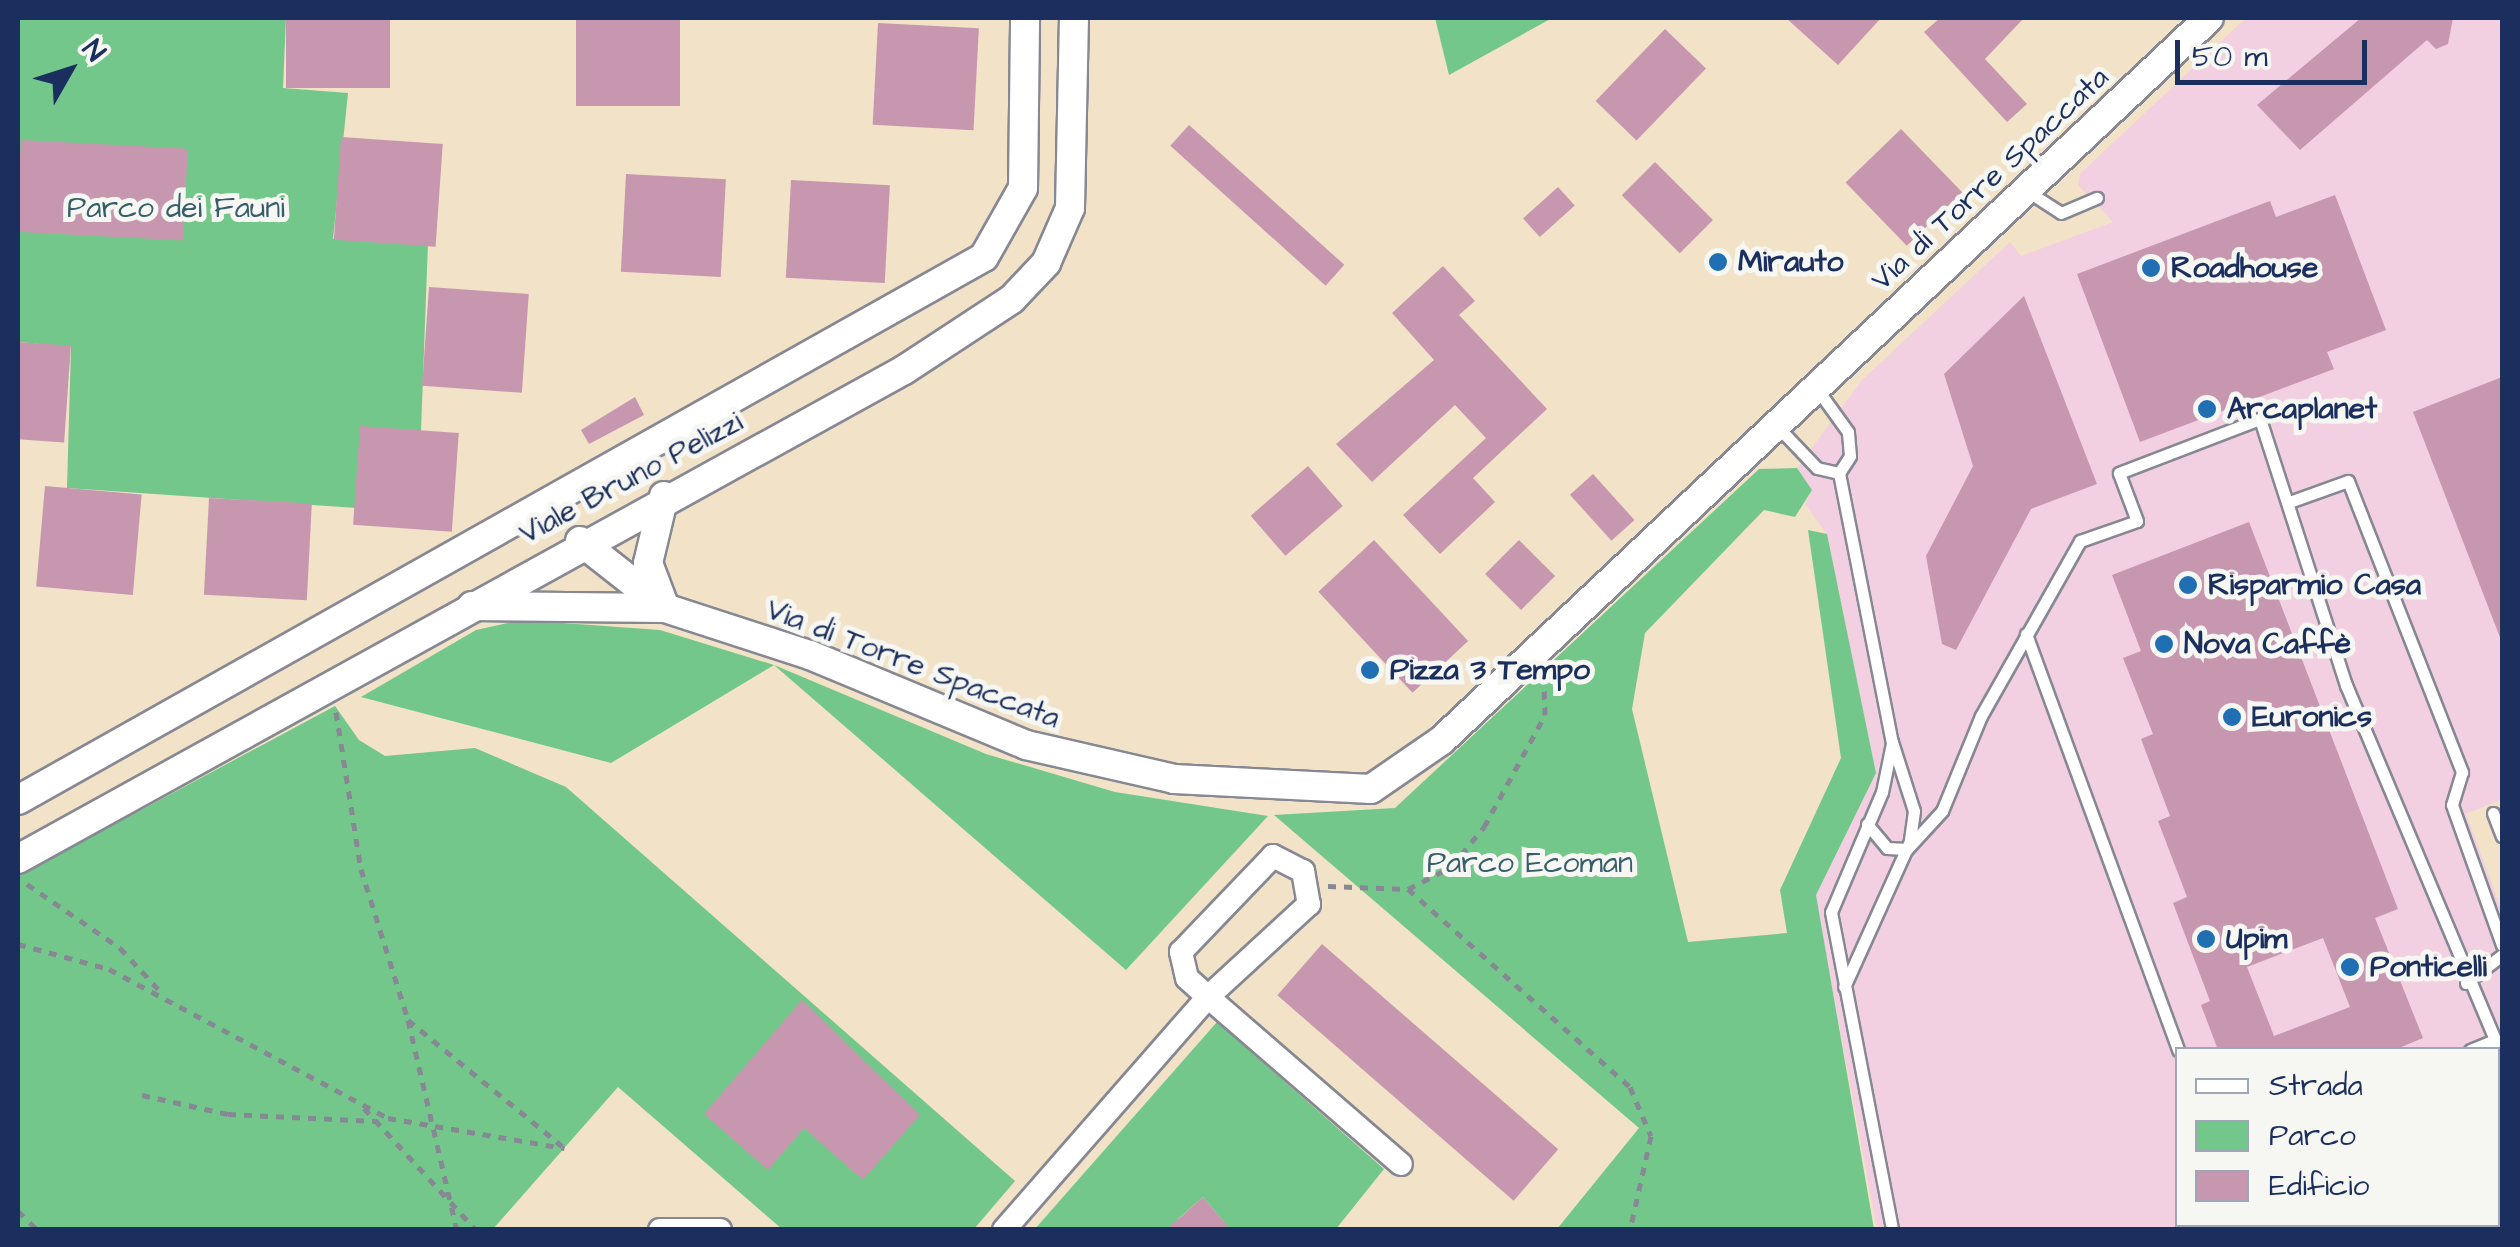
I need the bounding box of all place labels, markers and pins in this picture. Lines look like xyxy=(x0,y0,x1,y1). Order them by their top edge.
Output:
place label: Mirauto xyxy=(1738,244,1843,280)
place label: Roadhouse xyxy=(2171,250,2318,286)
marker: Mirauto xyxy=(1707,251,1729,273)
marker: Roadhouse xyxy=(2140,257,2162,279)
place label: Arcaplanet xyxy=(2227,391,2377,427)
marker: Arcaplanet xyxy=(2196,398,2218,420)
place label: Risparmio Casa xyxy=(2208,567,2421,603)
marker: Risparmio Casa xyxy=(2177,574,2199,596)
place label: Nova Caffè xyxy=(2184,626,2351,662)
marker: Nova Caffè xyxy=(2153,633,2175,655)
place label: Pizza 3 Tempo xyxy=(1390,652,1590,688)
marker: Pizza 3 Tempo xyxy=(1359,659,1381,681)
place label: Euronics xyxy=(2252,699,2372,735)
marker: Euronics xyxy=(2221,706,2243,728)
place label: Upim xyxy=(2226,921,2287,957)
marker: Upim xyxy=(2195,928,2217,950)
place label: Ponticelli xyxy=(2370,949,2487,985)
marker: Ponticelli xyxy=(2339,956,2361,978)

